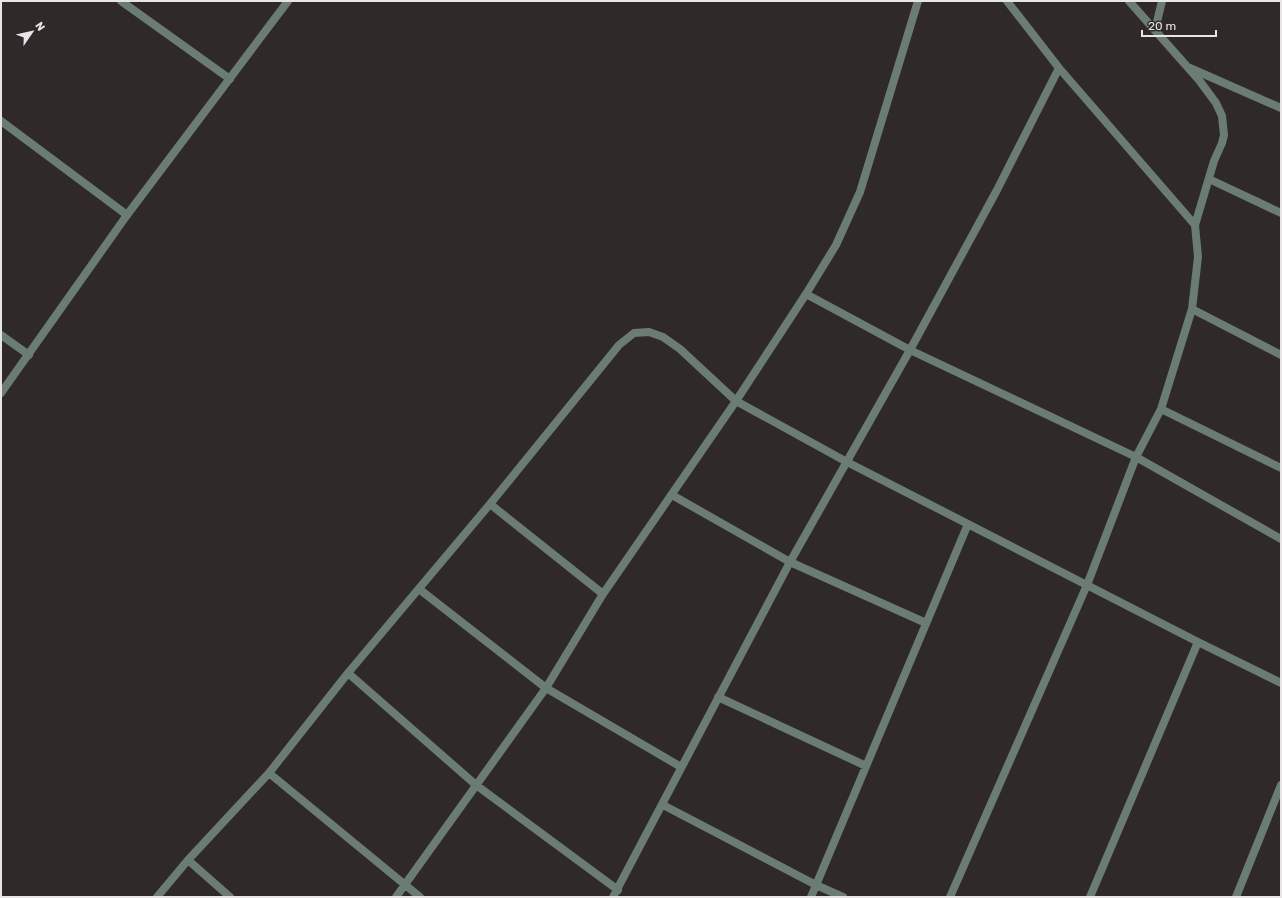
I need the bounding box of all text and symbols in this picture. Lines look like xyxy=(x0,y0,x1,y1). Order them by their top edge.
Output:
north arrow xyxy=(12,12,52,52)
scale bar xyxy=(1142,12,1216,38)
text: 20 m xyxy=(1148,19,1176,33)
text: N xyxy=(32,20,48,34)

